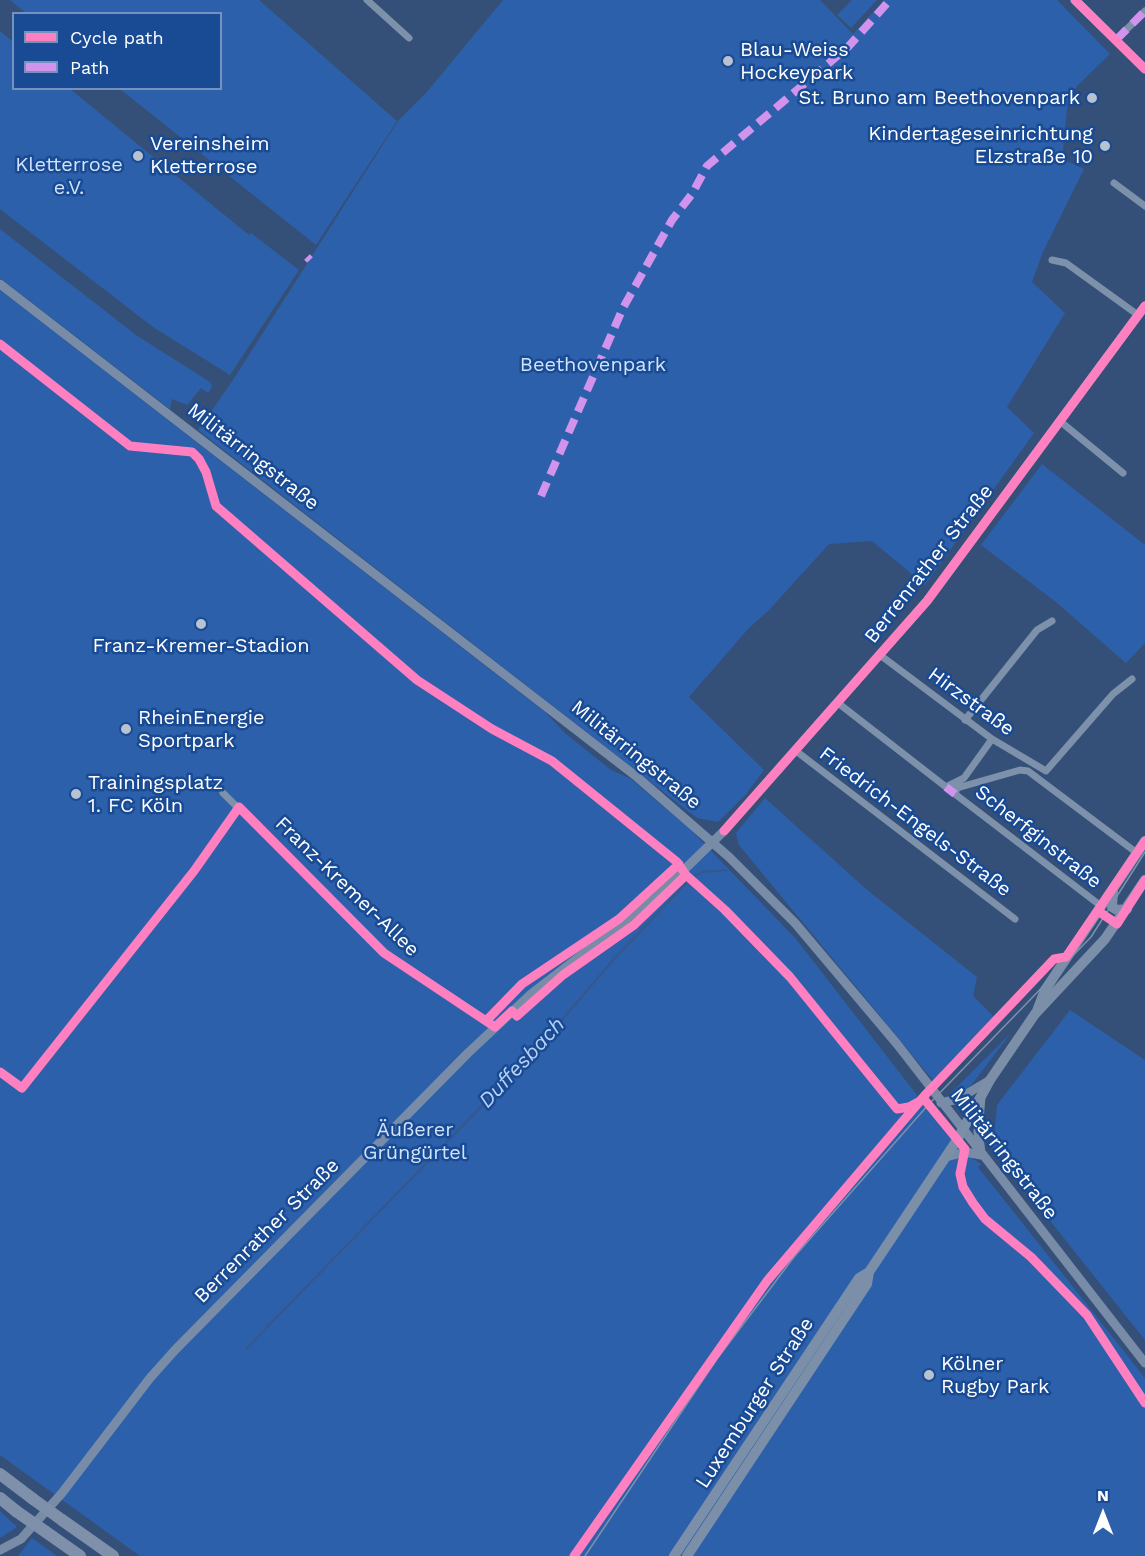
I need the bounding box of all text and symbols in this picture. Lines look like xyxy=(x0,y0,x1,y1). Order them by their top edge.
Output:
legend xyxy=(12,12,222,90)
text: Cycle path xyxy=(70,27,164,48)
place label: Blau-Weiss Hockeypark xyxy=(740,38,853,85)
marker: Blau-Weiss Hockeypark xyxy=(721,54,735,68)
text: Path xyxy=(70,57,110,78)
place label: St. Bruno am Beethovenpark xyxy=(798,86,1080,110)
marker: St. Bruno am Beethovenpark xyxy=(1085,91,1099,105)
place label: Kindertageseinrichtung Elzstraße 10 xyxy=(868,122,1093,169)
place label: Vereinsheim Kletterrose xyxy=(150,132,269,179)
marker: Kindertageseinrichtung Elzstraße 10 xyxy=(1098,139,1112,153)
marker: Vereinsheim Kletterrose xyxy=(131,149,145,163)
park label: Kletterrose e.V. xyxy=(15,153,123,200)
park label: Beethovenpark xyxy=(520,353,666,377)
street label: Militärringstraße xyxy=(182,398,324,516)
street label: Berrenrather Straße xyxy=(860,480,998,648)
marker: Franz-Kremer-Stadion xyxy=(194,617,208,631)
place label: Franz-Kremer-Stadion xyxy=(92,634,310,658)
street label: Hirzstraße xyxy=(923,663,1019,741)
street label: Militärringstraße xyxy=(566,695,706,815)
place label: RheinEnergie Sportpark xyxy=(138,706,265,753)
marker: RheinEnergie Sportpark xyxy=(119,722,133,736)
street label: Friedrich-Engels-Straße xyxy=(814,742,1016,902)
place label: Trainingsplatz 1. FC Köln xyxy=(88,771,223,818)
street label: Scherfginstraße xyxy=(970,780,1106,894)
marker: Trainingsplatz 1. FC Köln xyxy=(69,787,83,801)
street label: Franz-Kremer-Allee xyxy=(270,812,424,962)
water label: Duffesbach xyxy=(474,1012,570,1114)
street label: Militärringstraße xyxy=(945,1083,1063,1225)
park label: Äußerer Grüngürtel xyxy=(363,1118,467,1165)
street label: Berrenrather Straße xyxy=(190,1154,344,1308)
street label: Luxemburger Straße xyxy=(691,1313,819,1493)
place label: Kölner Rugby Park xyxy=(941,1352,1049,1399)
marker: Kölner Rugby Park xyxy=(922,1368,936,1382)
north arrow xyxy=(1073,1484,1133,1544)
text: N xyxy=(1097,1486,1109,1505)

